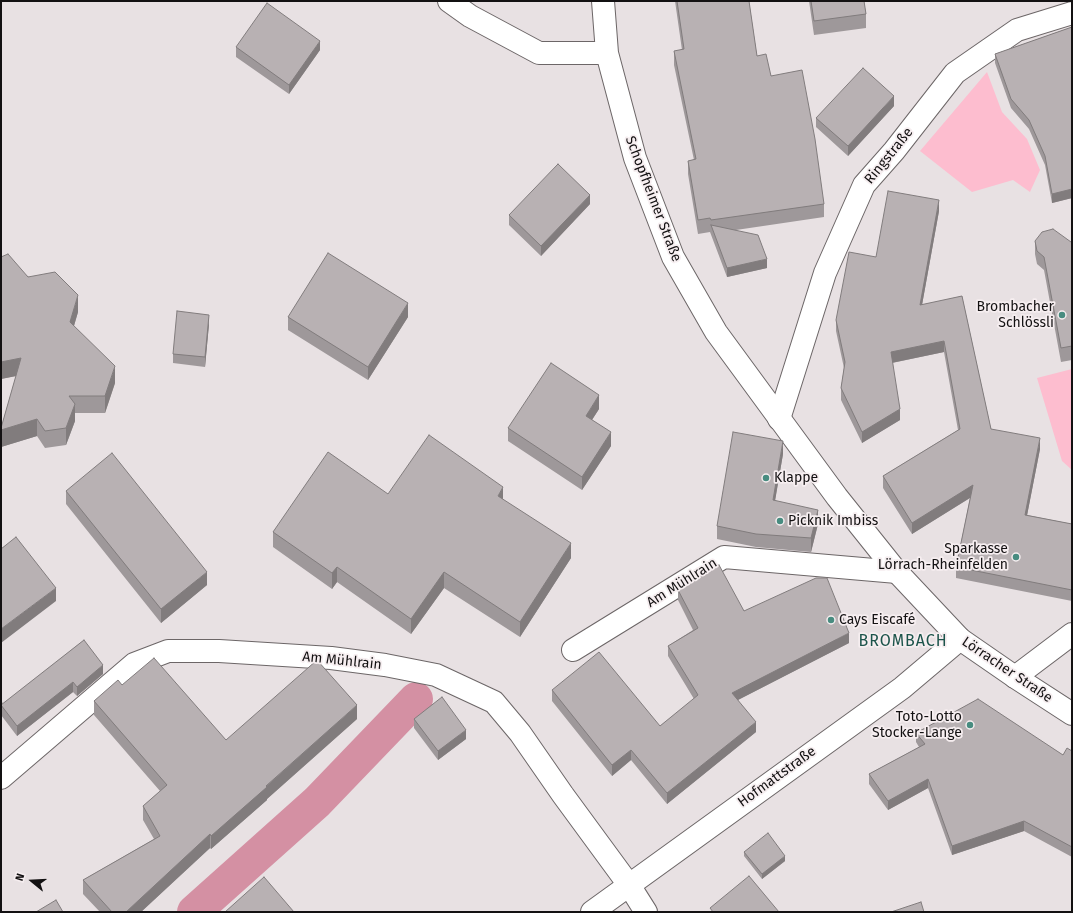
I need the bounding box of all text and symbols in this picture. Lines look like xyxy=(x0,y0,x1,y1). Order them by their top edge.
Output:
street label: Ringstraße xyxy=(861,124,917,188)
street label: Schopfheimer Straße xyxy=(621,134,685,264)
place label: Brombacher Schlössli xyxy=(977,299,1054,332)
marker: Brombacher Schlössli xyxy=(1057,310,1067,320)
place label: Klappe xyxy=(774,470,818,486)
marker: Klappe xyxy=(761,473,771,483)
place label: Picknik Imbiss xyxy=(788,513,878,529)
marker: Picknik Imbiss xyxy=(775,516,785,526)
place label: Sparkasse Lörrach-Rheinfelden xyxy=(878,541,1008,574)
marker: Sparkasse Lörrach-Rheinfelden xyxy=(1011,552,1021,562)
street label: Am Mühlrain xyxy=(644,555,720,611)
place label: Cays Eiscafé xyxy=(839,612,915,628)
marker: Cays Eiscafé xyxy=(826,615,836,625)
district label: BROMBACH xyxy=(858,632,948,652)
street label: Lörracher Straße xyxy=(959,634,1055,706)
street label: Am Mühlrain xyxy=(301,648,383,674)
place label: Toto-Lotto Stocker-Lange xyxy=(872,709,962,742)
marker: Toto-Lotto Stocker-Lange xyxy=(965,720,975,730)
street label: Hofmattstraße xyxy=(735,743,819,811)
north arrow xyxy=(12,861,52,901)
text: N xyxy=(13,872,27,883)

